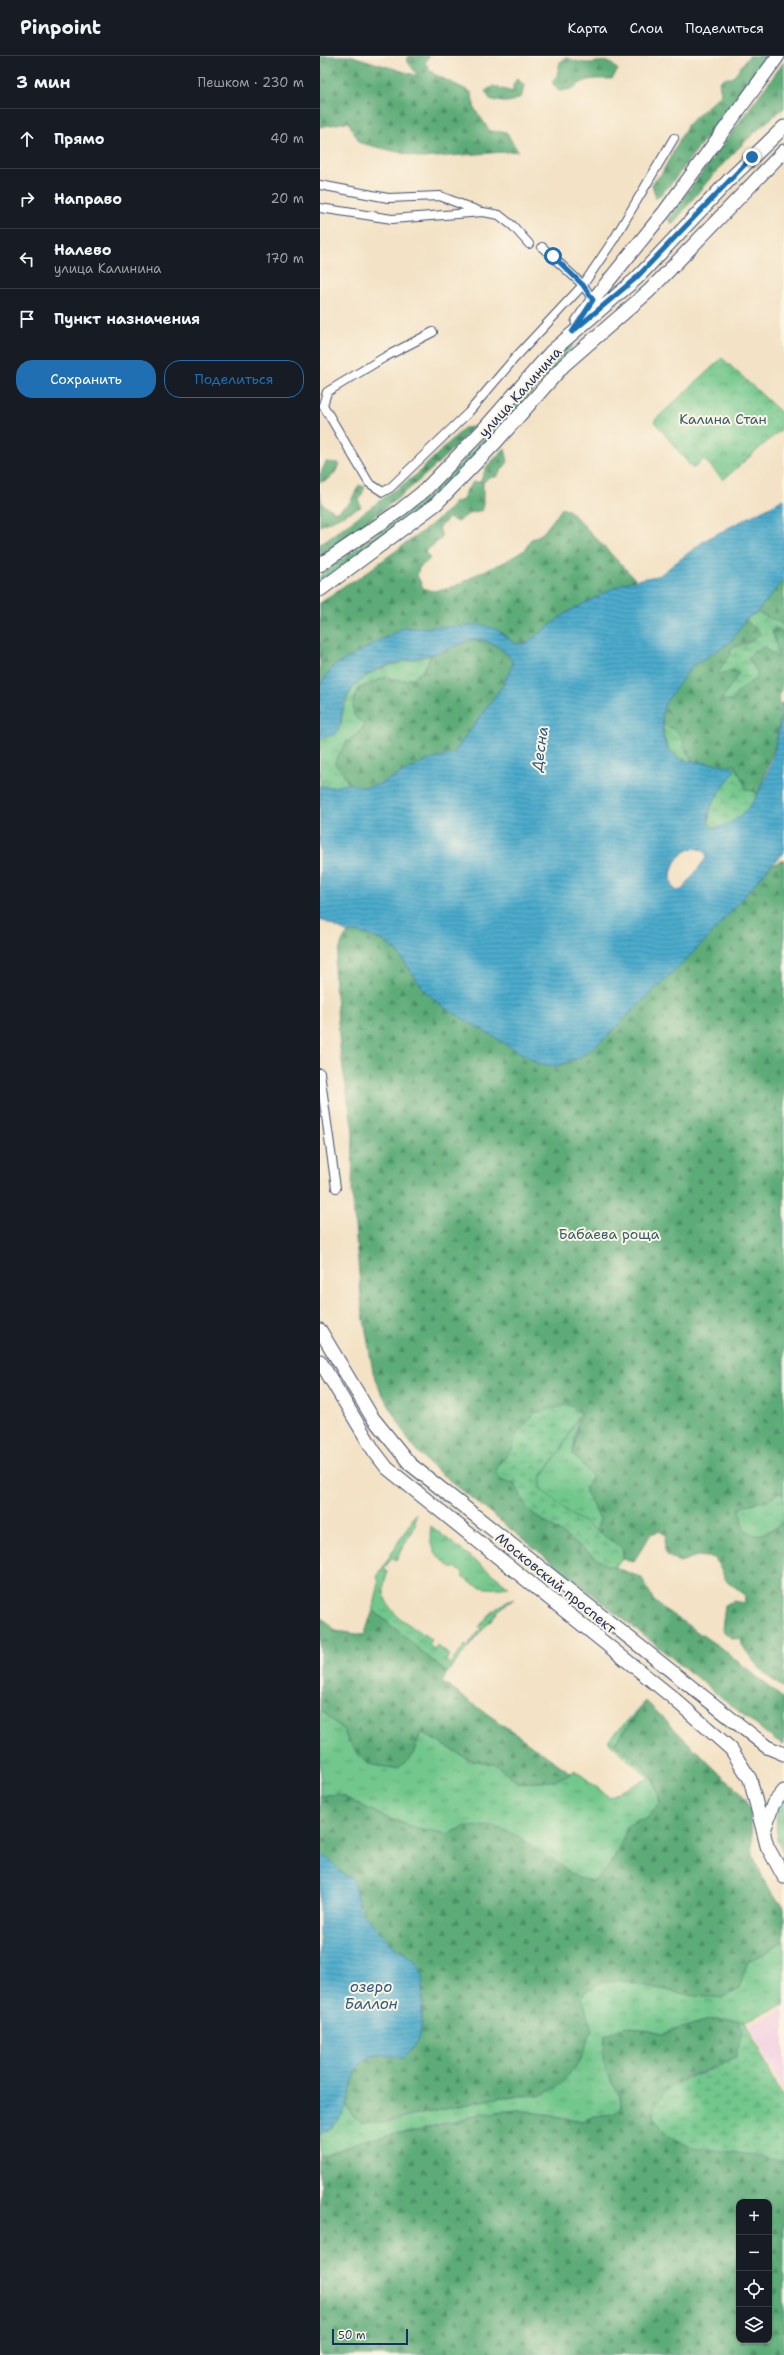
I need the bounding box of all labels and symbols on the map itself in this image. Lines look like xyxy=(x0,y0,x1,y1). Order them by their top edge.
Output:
route end xyxy=(743,148,761,166)
route start xyxy=(544,247,562,265)
street label: улица Калинина xyxy=(475,343,566,441)
park label: Калина Стан xyxy=(679,410,767,428)
water label: Десна xyxy=(527,725,553,774)
park label: Бабаева роща xyxy=(558,1225,660,1243)
street label: Московский проспект xyxy=(492,1529,621,1638)
water label: озеро Баллон xyxy=(344,1977,398,2014)
scale bar xyxy=(332,2327,408,2346)

